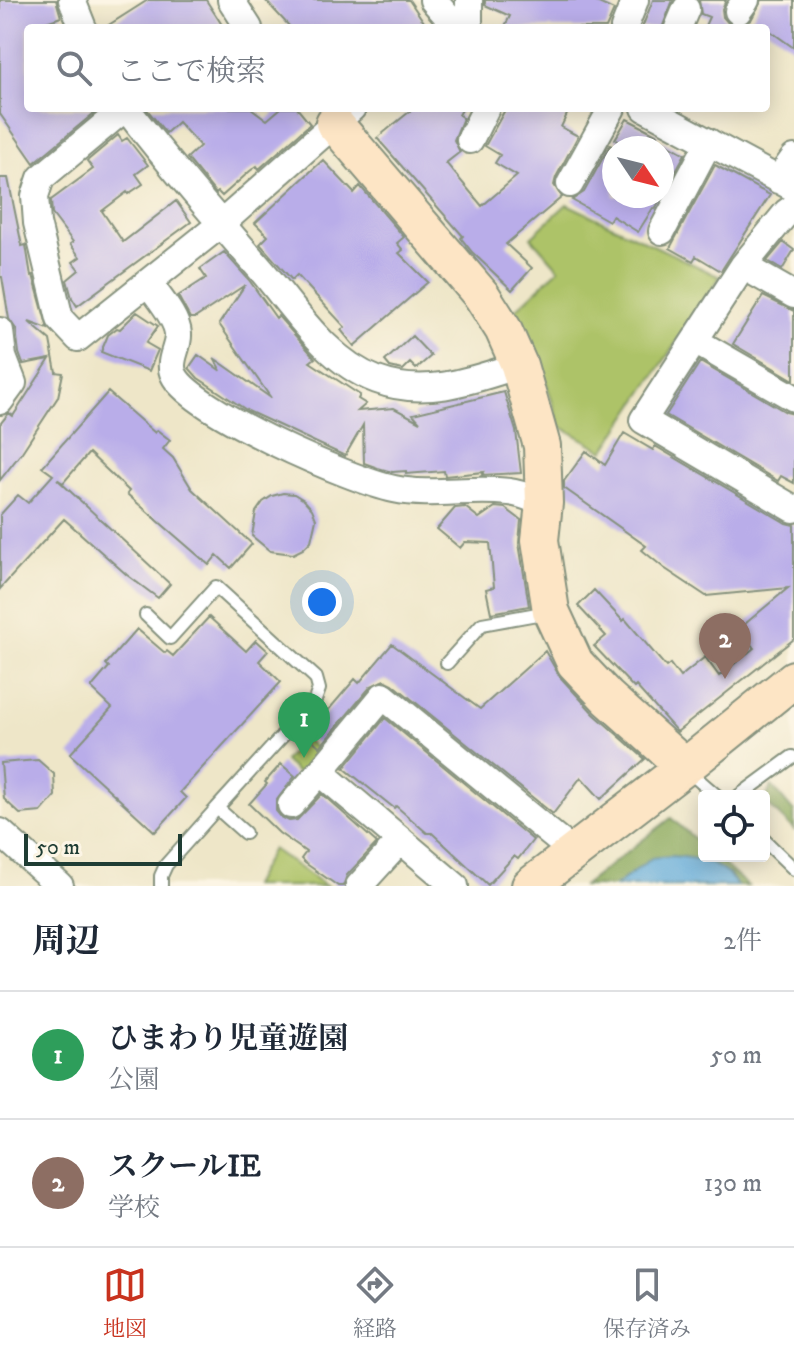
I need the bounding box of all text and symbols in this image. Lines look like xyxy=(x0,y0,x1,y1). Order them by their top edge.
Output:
search box xyxy=(24,24,770,112)
icon: search xyxy=(52,46,96,90)
text: ここで検索 xyxy=(116,54,266,91)
north arrow xyxy=(602,136,674,208)
your location xyxy=(302,582,342,622)
pin: 2 xyxy=(699,613,751,679)
pin: 1 xyxy=(278,692,330,758)
map controls xyxy=(698,790,770,862)
button: locate xyxy=(698,790,770,862)
scale bar xyxy=(24,830,182,866)
text: 50 m xyxy=(36,834,80,861)
text: 周辺 xyxy=(32,921,100,963)
text: 2件 xyxy=(723,925,762,958)
text: ひまわり児童遊園 xyxy=(108,1021,348,1058)
text: 1 xyxy=(53,1039,63,1072)
text: 50 m xyxy=(710,1039,762,1072)
text: 公園 xyxy=(108,1064,160,1097)
text: スクールIE xyxy=(108,1149,261,1186)
text: 2 xyxy=(52,1167,64,1200)
text: 130 m xyxy=(704,1167,762,1200)
text: 学校 xyxy=(108,1192,160,1225)
tab: 地図 xyxy=(103,1263,147,1343)
tab: 経路 xyxy=(353,1263,397,1343)
tab: 保存済み xyxy=(603,1263,691,1343)

